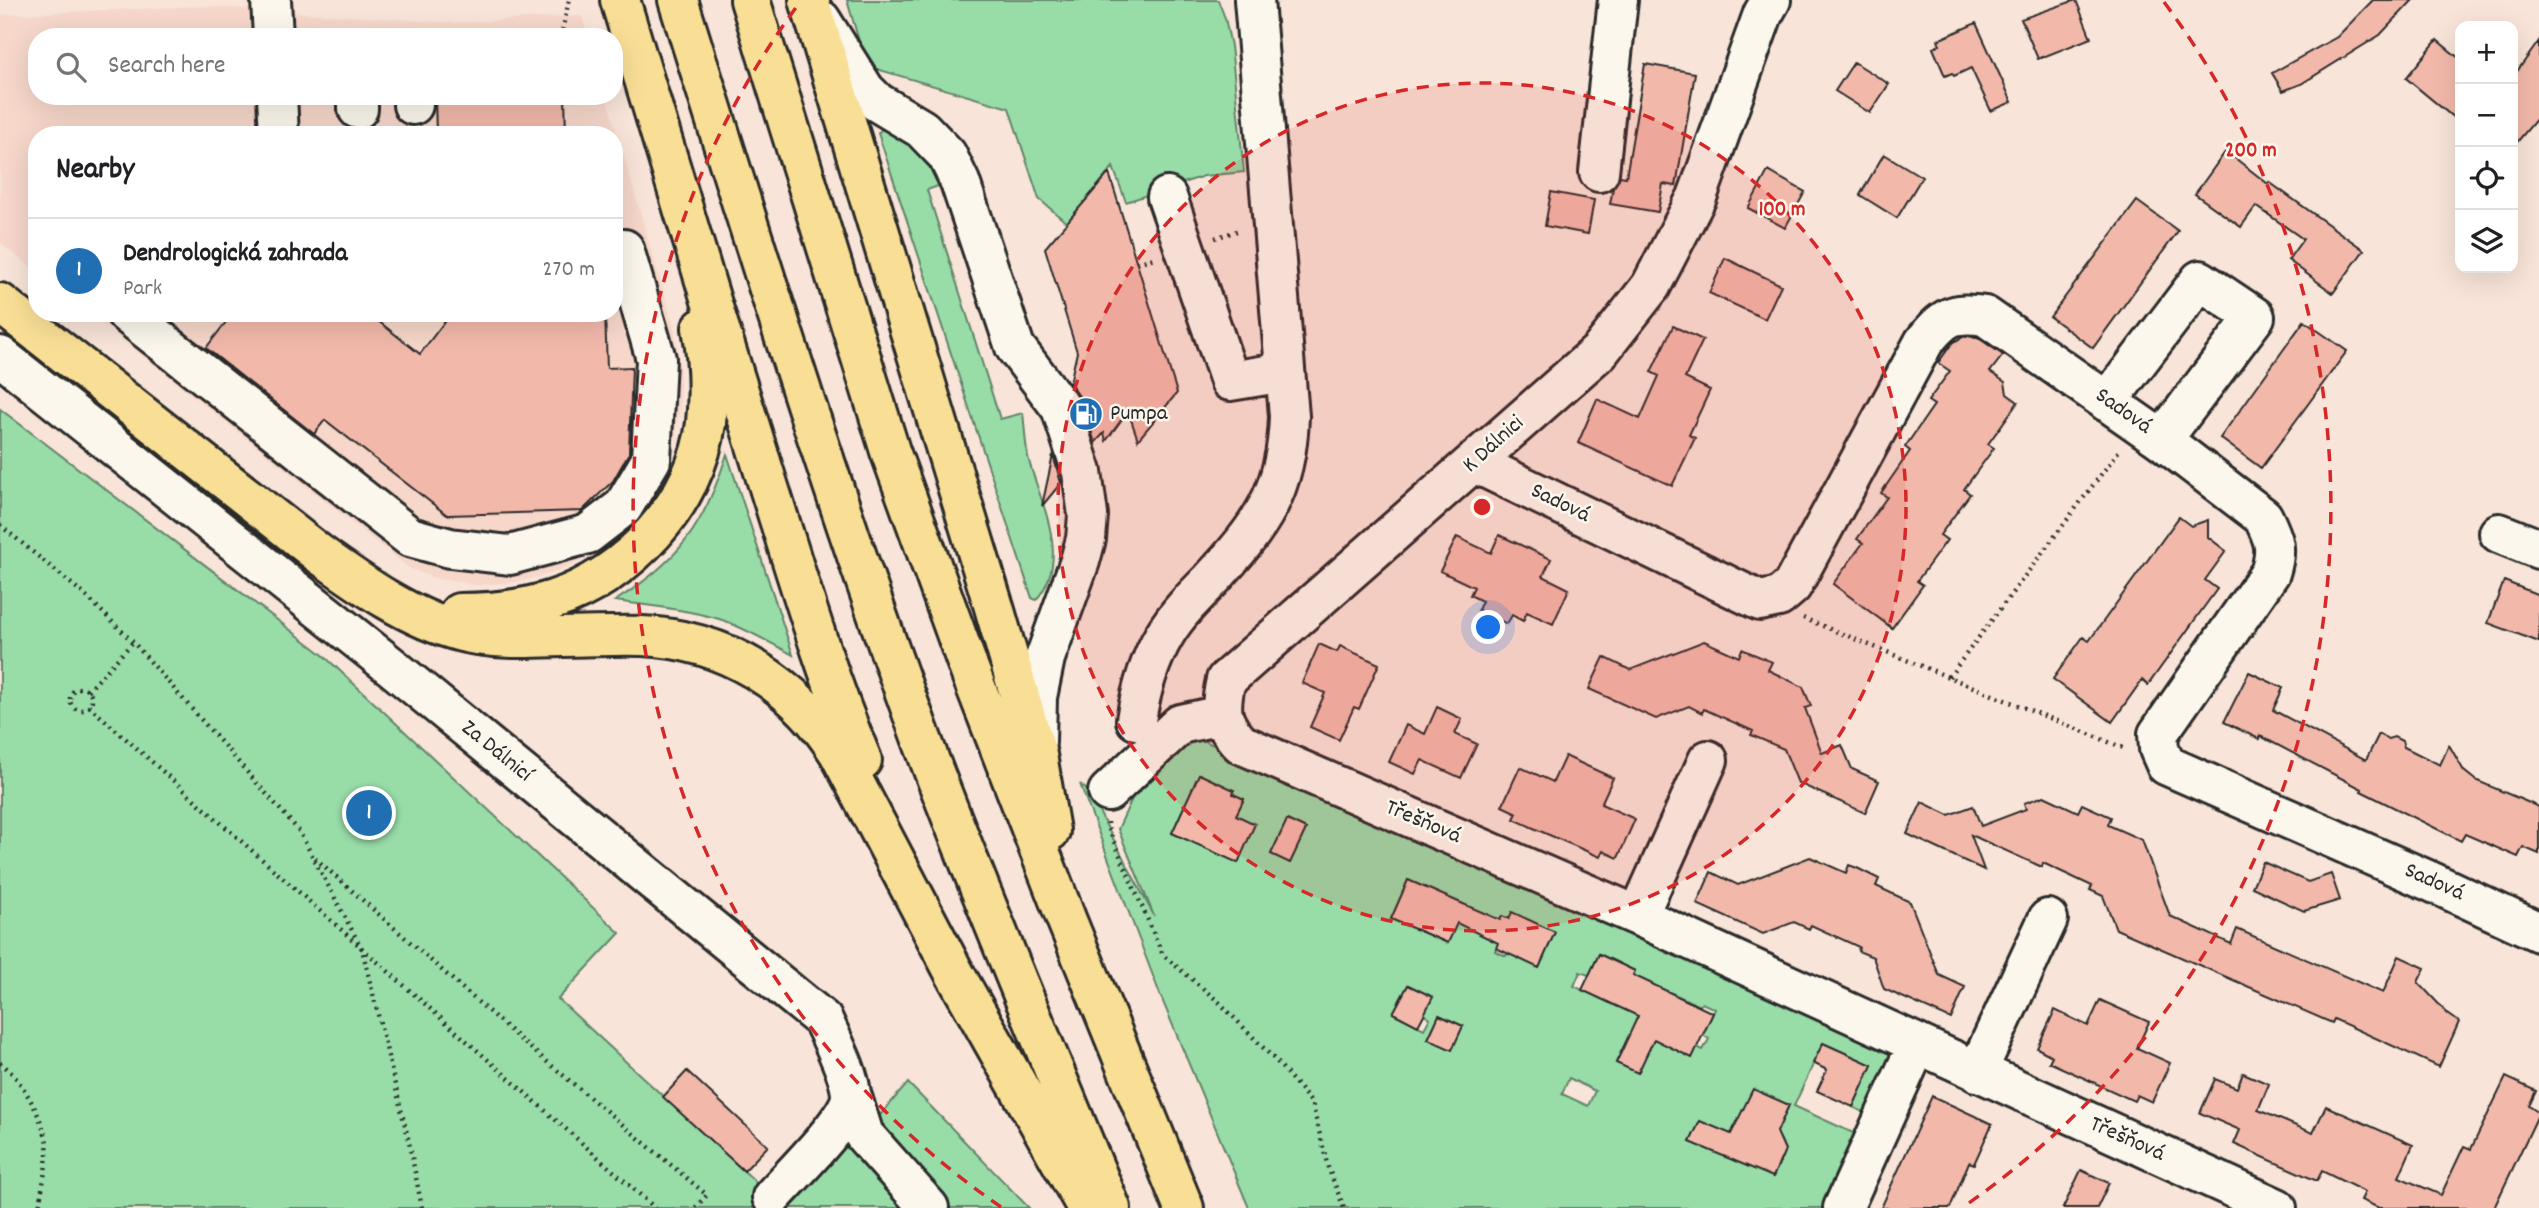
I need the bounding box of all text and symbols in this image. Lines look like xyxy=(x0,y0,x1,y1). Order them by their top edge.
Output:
map controls xyxy=(2455,21,2518,273)
button: + xyxy=(2455,21,2518,84)
search box xyxy=(28,28,623,105)
icon: search xyxy=(52,48,90,86)
text: Search here xyxy=(108,48,226,85)
button: − xyxy=(2455,84,2518,147)
text: 200 m xyxy=(2225,137,2277,167)
button: locate xyxy=(2455,147,2518,210)
text: Nearby xyxy=(56,150,134,193)
text: 100 m xyxy=(1759,196,1805,226)
button: layers xyxy=(2455,210,2518,273)
text: Dendrologická zahrada xyxy=(123,236,347,273)
text: 1 xyxy=(76,254,82,287)
text: 270 m xyxy=(543,254,595,287)
text: Park xyxy=(123,273,162,306)
street label: Sadová xyxy=(2088,380,2159,444)
fuel station icon: Pumpa xyxy=(1067,395,1105,433)
place label: Pumpa xyxy=(1110,398,1169,431)
street label: K Dálnici xyxy=(1456,408,1532,482)
street label: Sadová xyxy=(1524,475,1596,533)
centre of rings xyxy=(1470,495,1494,519)
your location xyxy=(1471,610,1505,644)
street label: Za Dálnicí xyxy=(453,713,540,792)
pin: 1 xyxy=(346,787,392,839)
street label: Třešňová xyxy=(1380,792,1467,854)
street label: Sadová xyxy=(2398,855,2470,911)
street label: Třešňová xyxy=(2084,1109,2171,1171)

